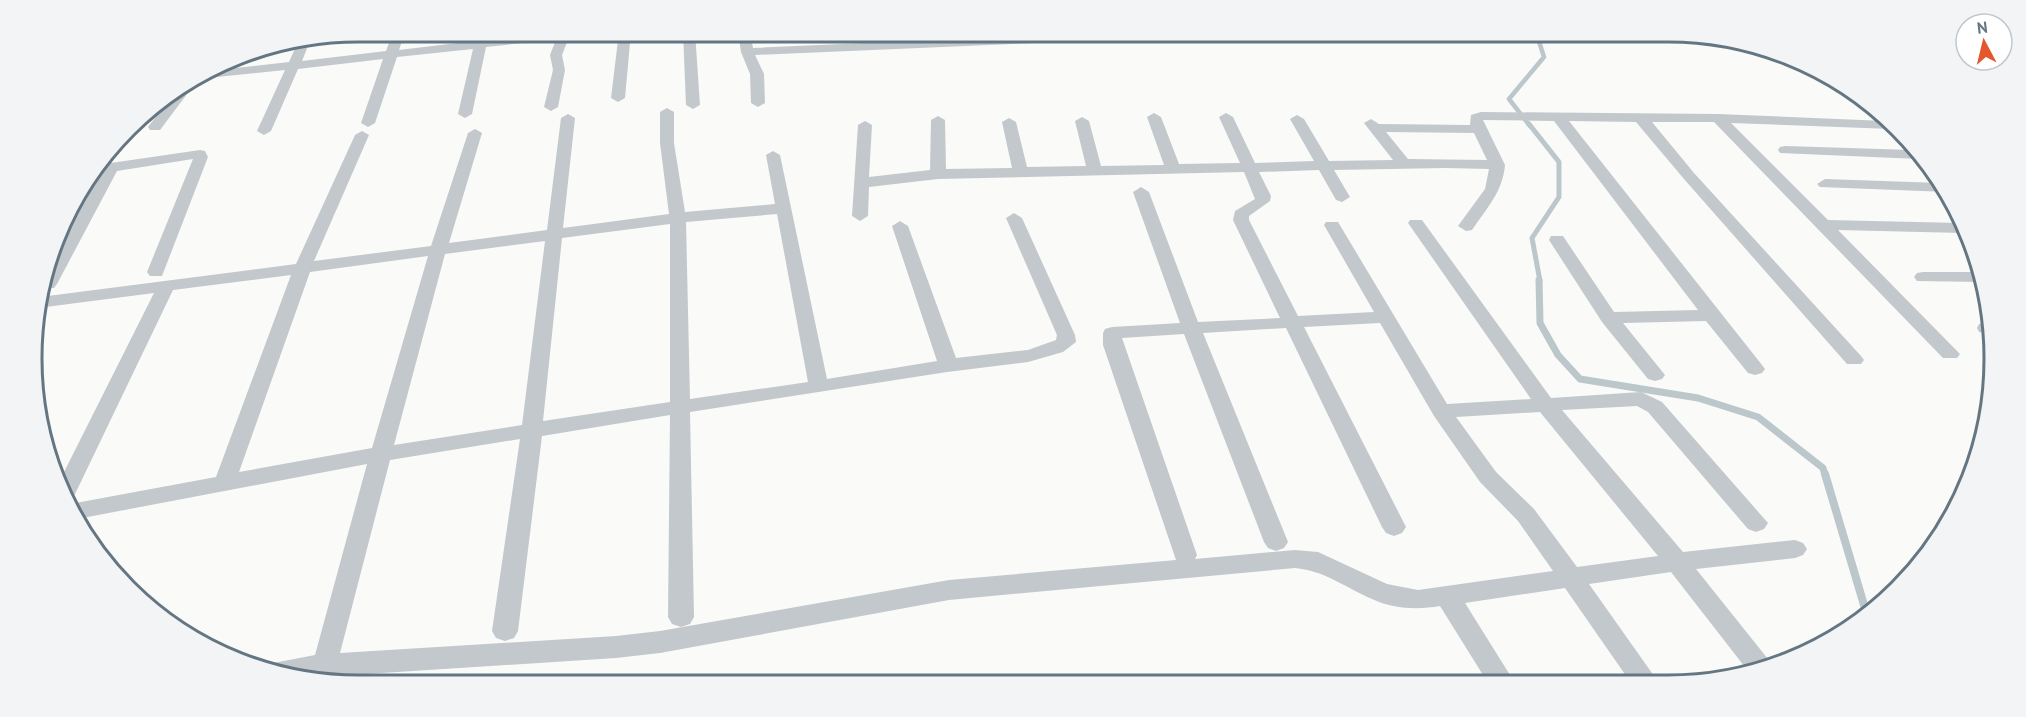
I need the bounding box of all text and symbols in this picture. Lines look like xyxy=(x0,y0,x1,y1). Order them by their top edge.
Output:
north arrow xyxy=(1954,12,2014,72)
text: N xyxy=(1976,17,1989,38)

